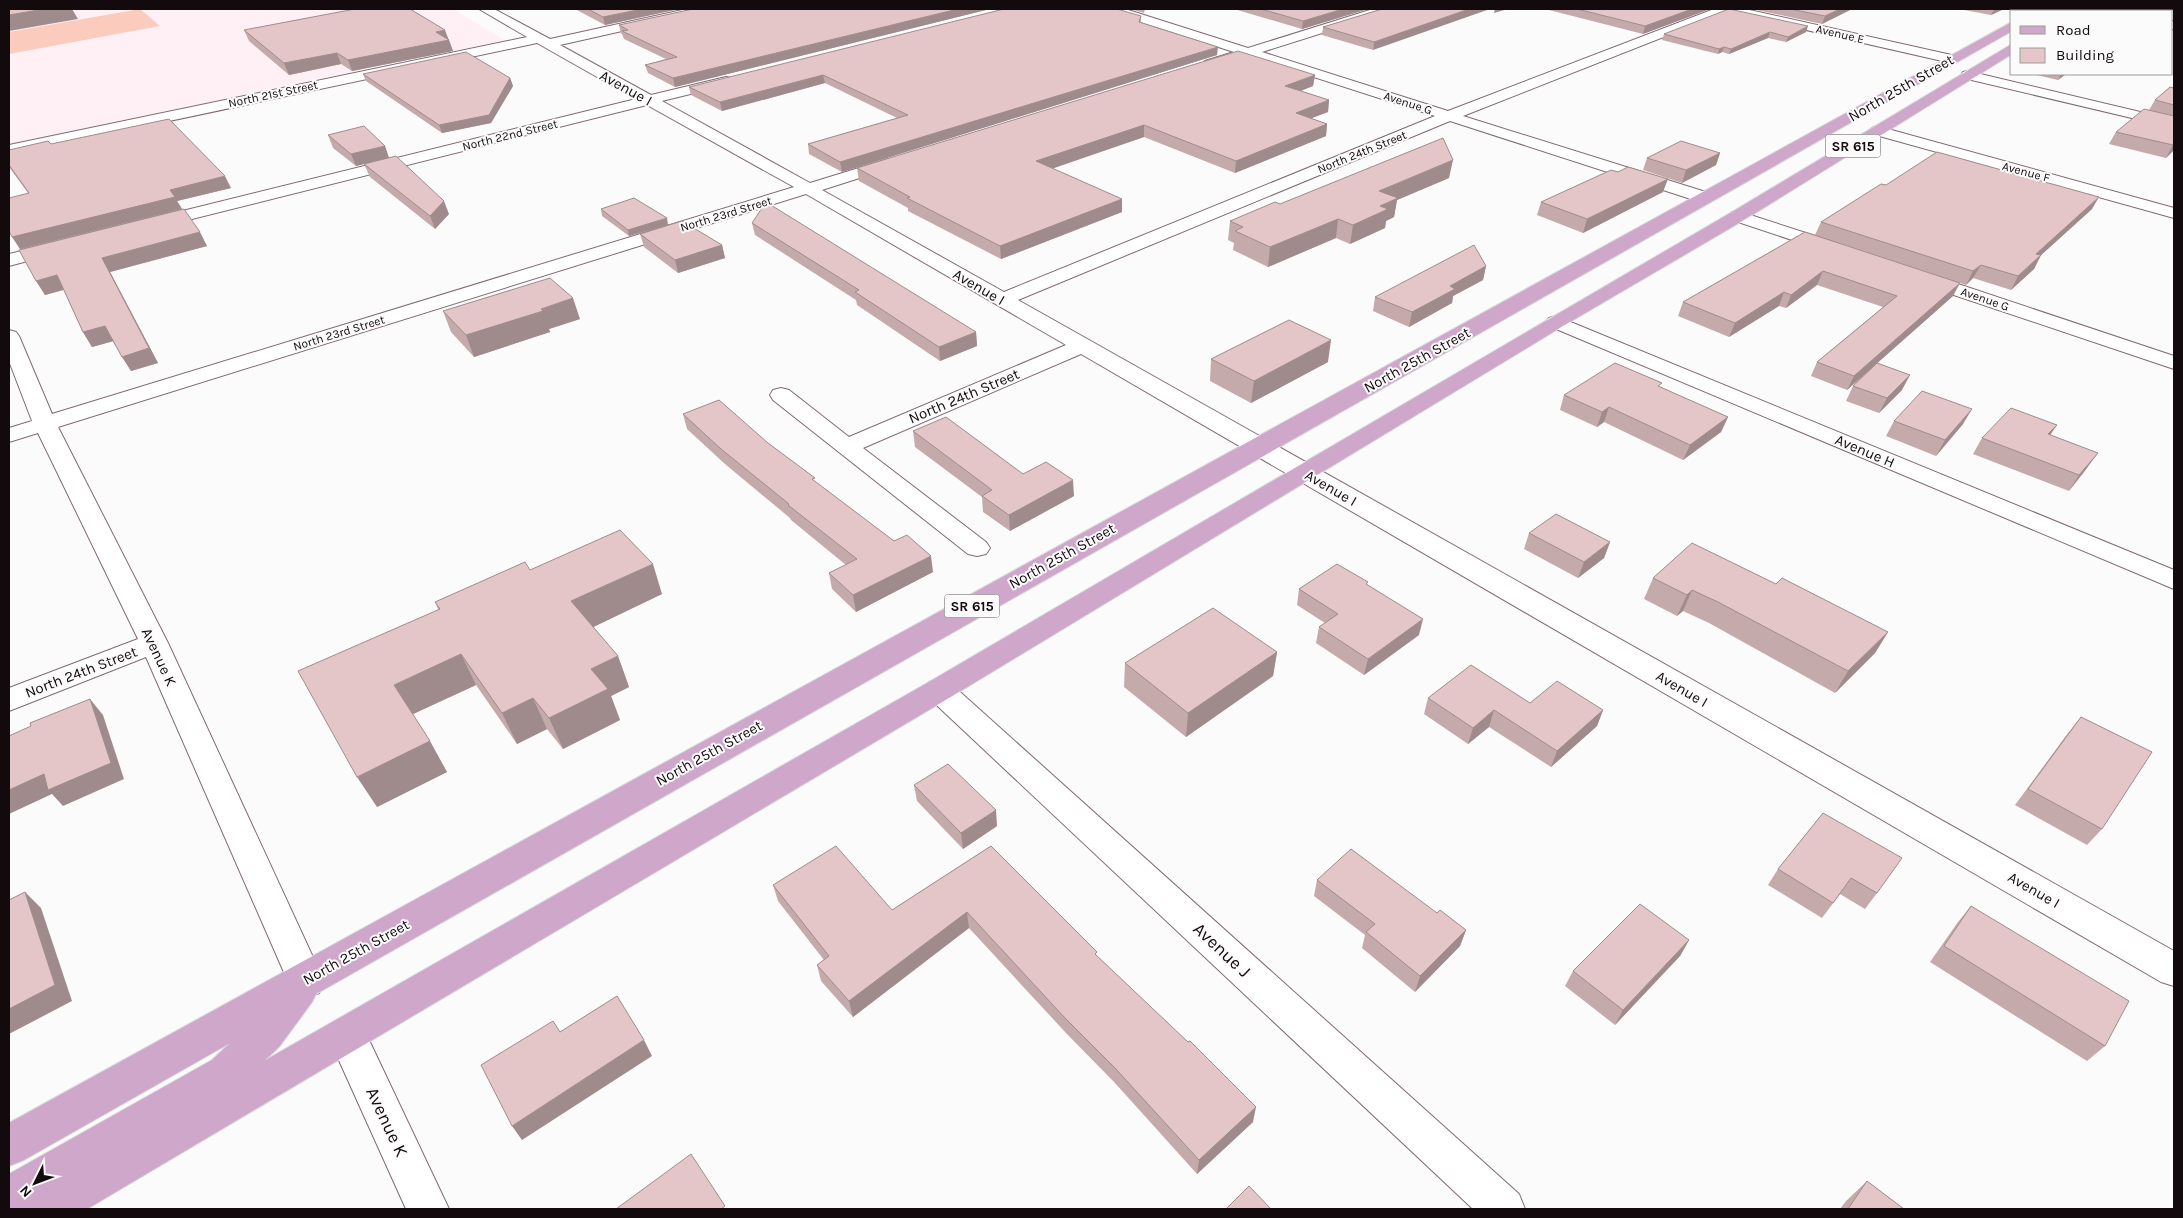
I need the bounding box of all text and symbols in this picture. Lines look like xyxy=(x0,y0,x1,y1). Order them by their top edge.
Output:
legend xyxy=(2010,10,2173,75)
text: Road xyxy=(2056,21,2091,39)
street label: Avenue E xyxy=(1815,22,1865,46)
text: Building xyxy=(2056,46,2114,64)
street label: North 25th Street xyxy=(1845,50,1957,125)
street label: Avenue I xyxy=(597,66,655,110)
street label: North 21st Street xyxy=(227,78,320,110)
street label: Avenue G xyxy=(1382,89,1434,117)
street label: North 22nd Street xyxy=(461,116,560,154)
street label: North 24th Street xyxy=(1315,128,1409,176)
road number: SR 615 xyxy=(1826,134,1880,158)
street label: Avenue F xyxy=(2001,159,2051,185)
street label: North 23rd Street xyxy=(679,193,774,235)
street label: Avenue I xyxy=(950,265,1008,309)
street label: Avenue G xyxy=(1959,284,2011,314)
street label: North 23rd Street xyxy=(292,312,387,354)
street label: North 25th Street xyxy=(1361,323,1474,397)
street label: North 24th Street xyxy=(906,364,1022,427)
street label: Avenue H xyxy=(1833,430,1897,472)
street label: Avenue I xyxy=(1302,466,1360,510)
street label: North 25th Street xyxy=(1006,519,1119,593)
road number: SR 615 xyxy=(944,594,1000,618)
street label: Avenue K xyxy=(138,625,180,689)
street label: North 24th Street xyxy=(22,642,140,702)
street label: Avenue I xyxy=(1653,667,1711,711)
street label: North 25th Street xyxy=(653,716,766,790)
street label: Avenue I xyxy=(2005,868,2063,912)
street label: North 25th Street xyxy=(300,915,413,989)
street label: Avenue J xyxy=(1189,918,1255,982)
street label: Avenue K xyxy=(361,1084,413,1160)
north arrow xyxy=(10,1158,60,1208)
text: N xyxy=(16,1182,35,1201)

